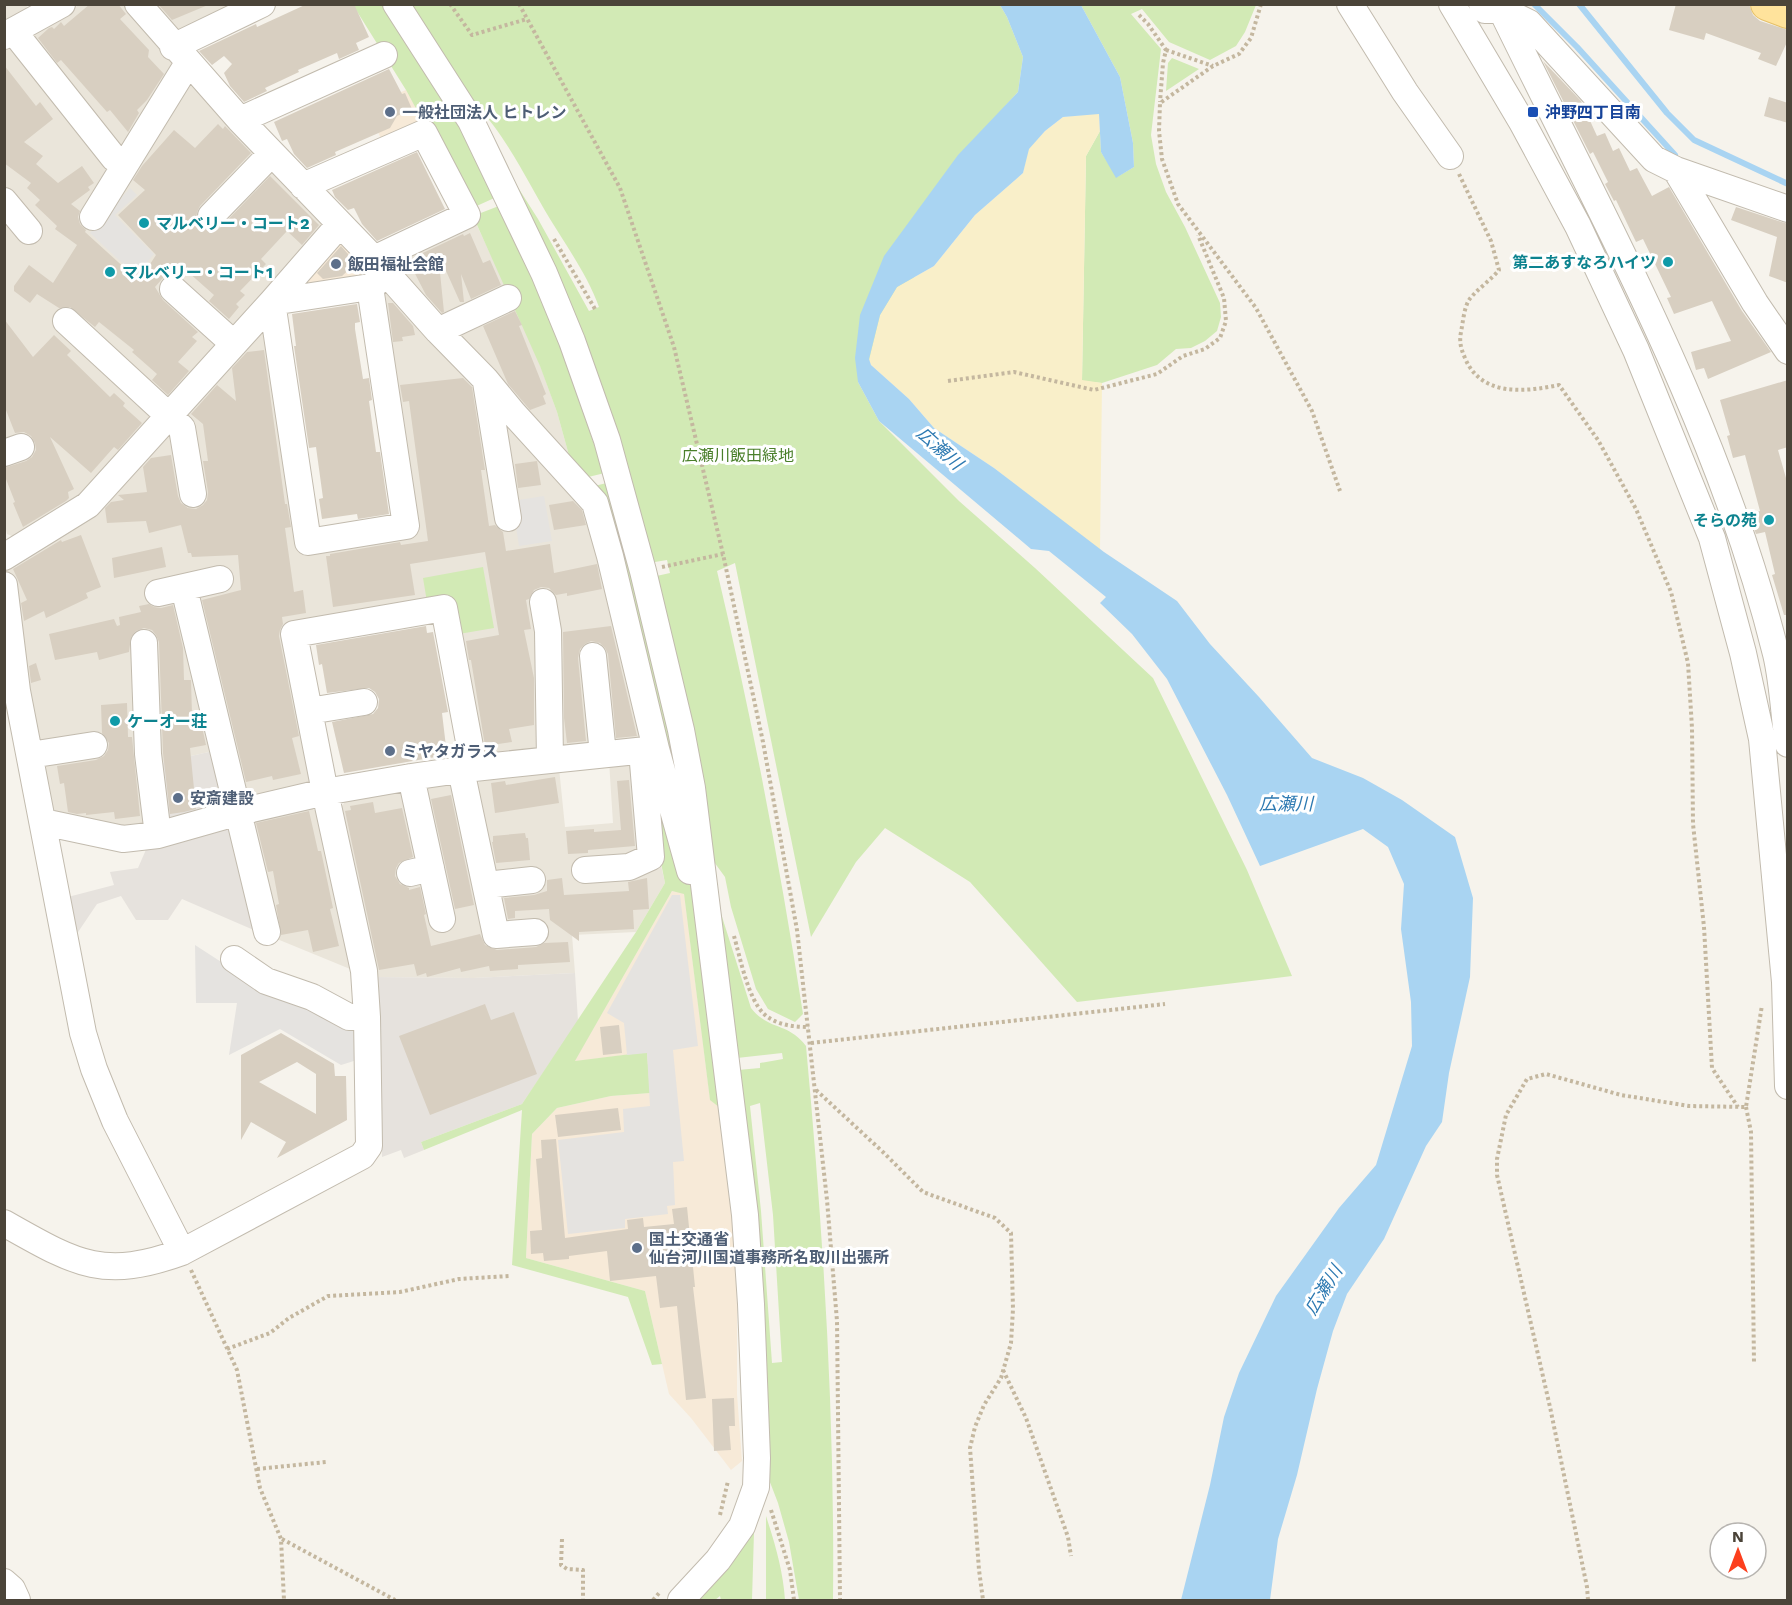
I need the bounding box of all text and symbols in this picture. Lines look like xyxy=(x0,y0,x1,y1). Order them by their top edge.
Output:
place label: 一般社団法人 ヒトレン xyxy=(402,103,567,122)
place label: 沖野四丁目南 xyxy=(1545,103,1641,122)
marker: 一般社団法人 ヒトレン xyxy=(383,105,397,119)
marker: 沖野四丁目南 xyxy=(1526,105,1540,119)
place label: マルベリー・コート2 xyxy=(156,214,310,233)
marker: マルベリー・コート2 xyxy=(137,216,151,230)
place label: 第二あすなろハイツ xyxy=(1512,253,1656,272)
place label: 飯田福祉会館 xyxy=(347,255,444,274)
marker: 第二あすなろハイツ xyxy=(1661,255,1675,269)
marker: 飯田福祉会館 xyxy=(329,257,343,271)
place label: マルベリー・コート1 xyxy=(122,263,273,282)
marker: マルベリー・コート1 xyxy=(103,265,117,279)
water label: 広瀬川 xyxy=(913,422,969,475)
park label: 広瀬川飯田緑地 xyxy=(682,446,794,465)
place label: そらの苑 xyxy=(1693,511,1757,530)
marker: そらの苑 xyxy=(1762,513,1776,527)
place label: ケーオー荘 xyxy=(127,712,207,731)
marker: ケーオー荘 xyxy=(108,714,122,728)
place label: ミヤタガラス xyxy=(402,742,498,761)
marker: ミヤタガラス xyxy=(383,744,397,758)
place label: 安斎建設 xyxy=(190,789,254,808)
marker: 安斎建設 xyxy=(171,791,185,805)
water label: 広瀬川 xyxy=(1259,793,1315,814)
place label: 国土交通省 仙台河川国道事務所名取川出張所 xyxy=(648,1230,889,1267)
marker: 国土交通省 仙台河川国道事務所名取川出張所 xyxy=(630,1241,644,1255)
water label: 広瀬川 xyxy=(1300,1260,1347,1318)
north arrow xyxy=(1708,1521,1768,1581)
text: N xyxy=(1732,1527,1744,1546)

